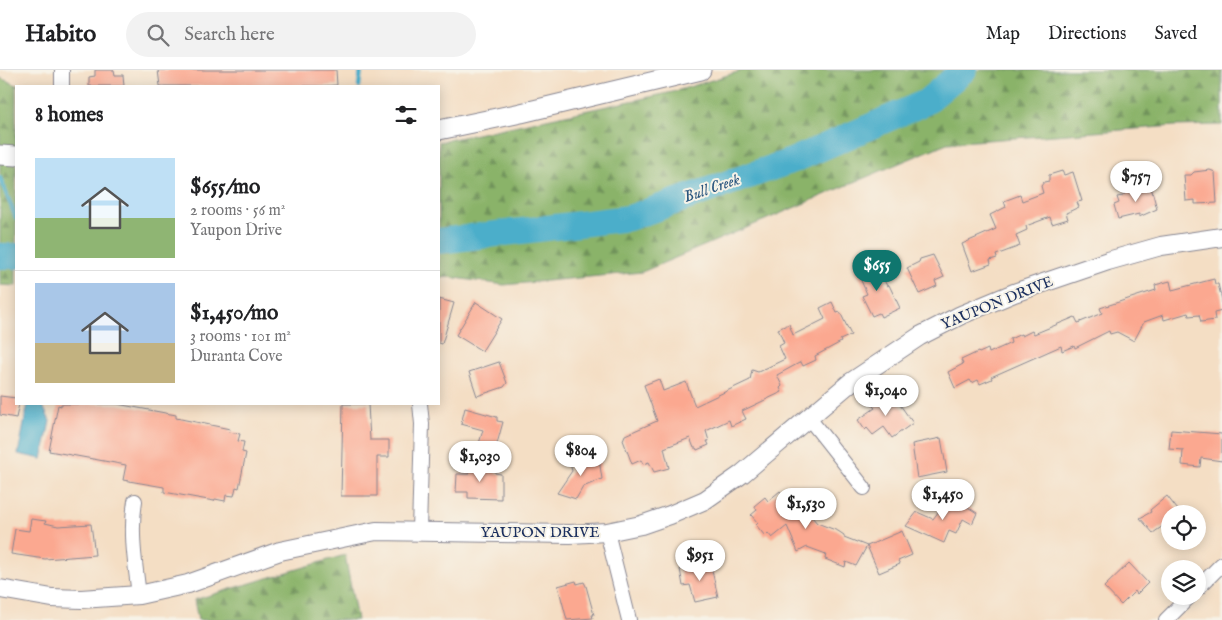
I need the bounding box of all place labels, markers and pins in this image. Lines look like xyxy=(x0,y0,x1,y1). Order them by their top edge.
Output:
pin: $757 xyxy=(1106,160,1166,203)
pin: $655 xyxy=(847,250,907,292)
pin: $1,040 xyxy=(845,374,927,417)
pin: $804 xyxy=(551,434,611,477)
pin: $1,030 xyxy=(439,440,521,483)
pin: $1,450 xyxy=(902,478,984,521)
pin: $1,530 xyxy=(765,488,847,530)
pin: $951 xyxy=(670,540,730,582)

